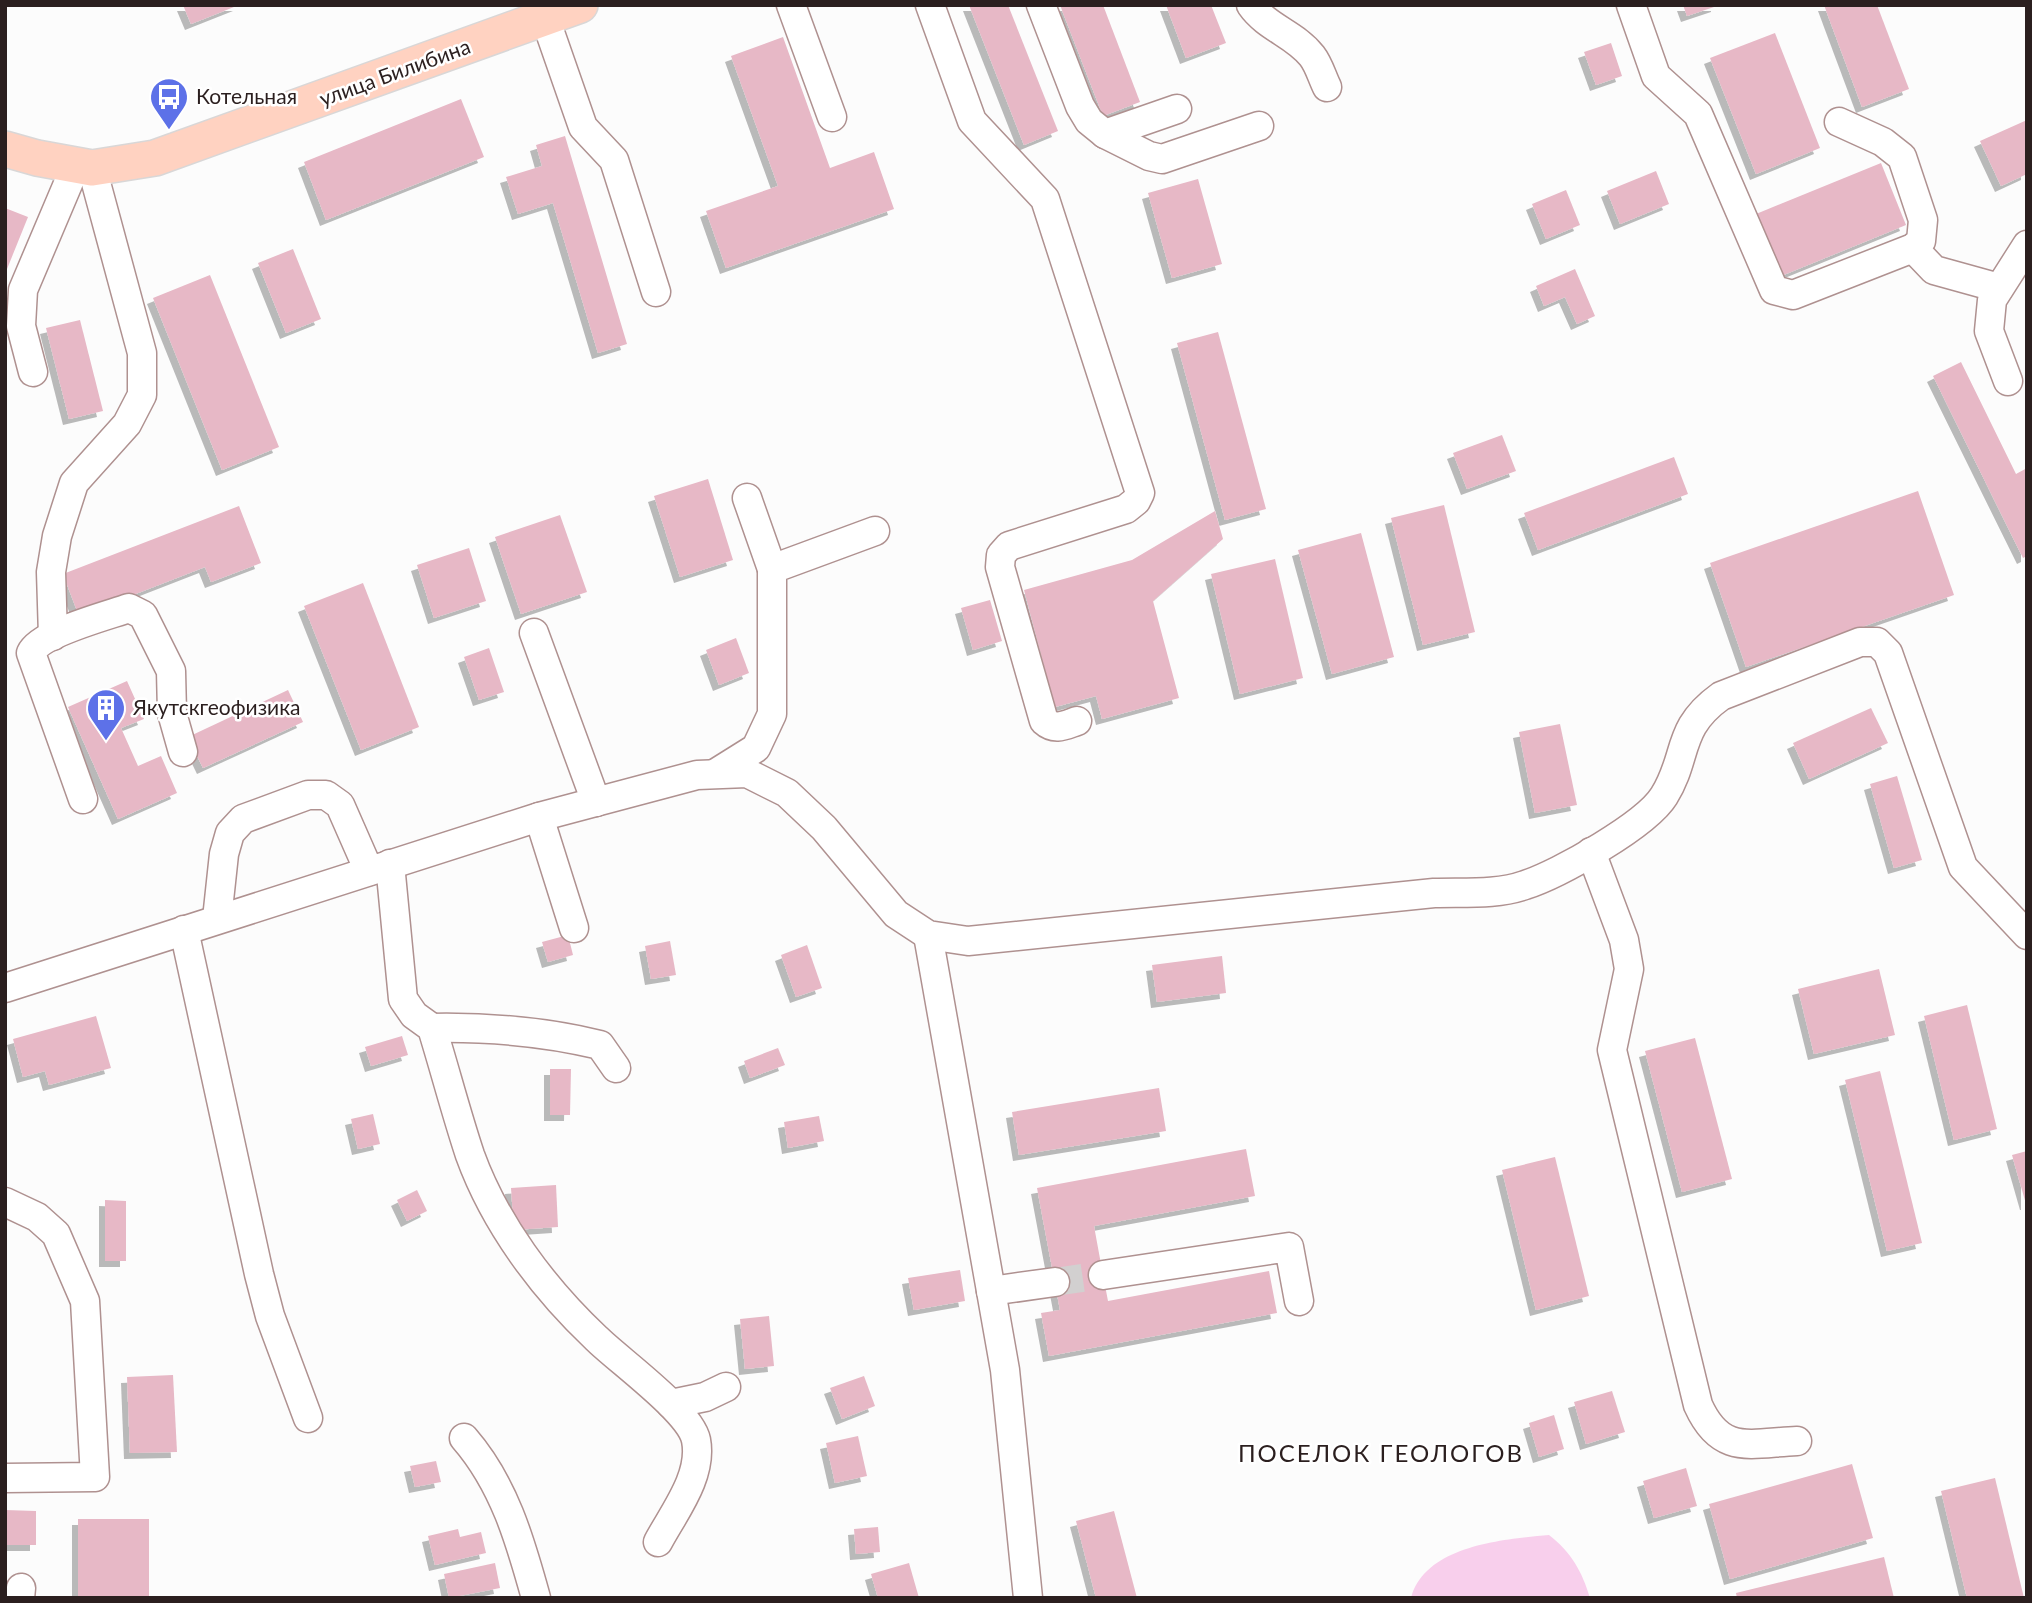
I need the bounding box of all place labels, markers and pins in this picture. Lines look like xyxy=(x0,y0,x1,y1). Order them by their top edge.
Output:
bus stop icon: Котельная xyxy=(148,76,190,131)
place label: Котельная xyxy=(196,83,297,108)
building icon: Якутскгеофизика xyxy=(85,687,127,742)
place label: Якутскгеофизика xyxy=(132,694,300,719)

